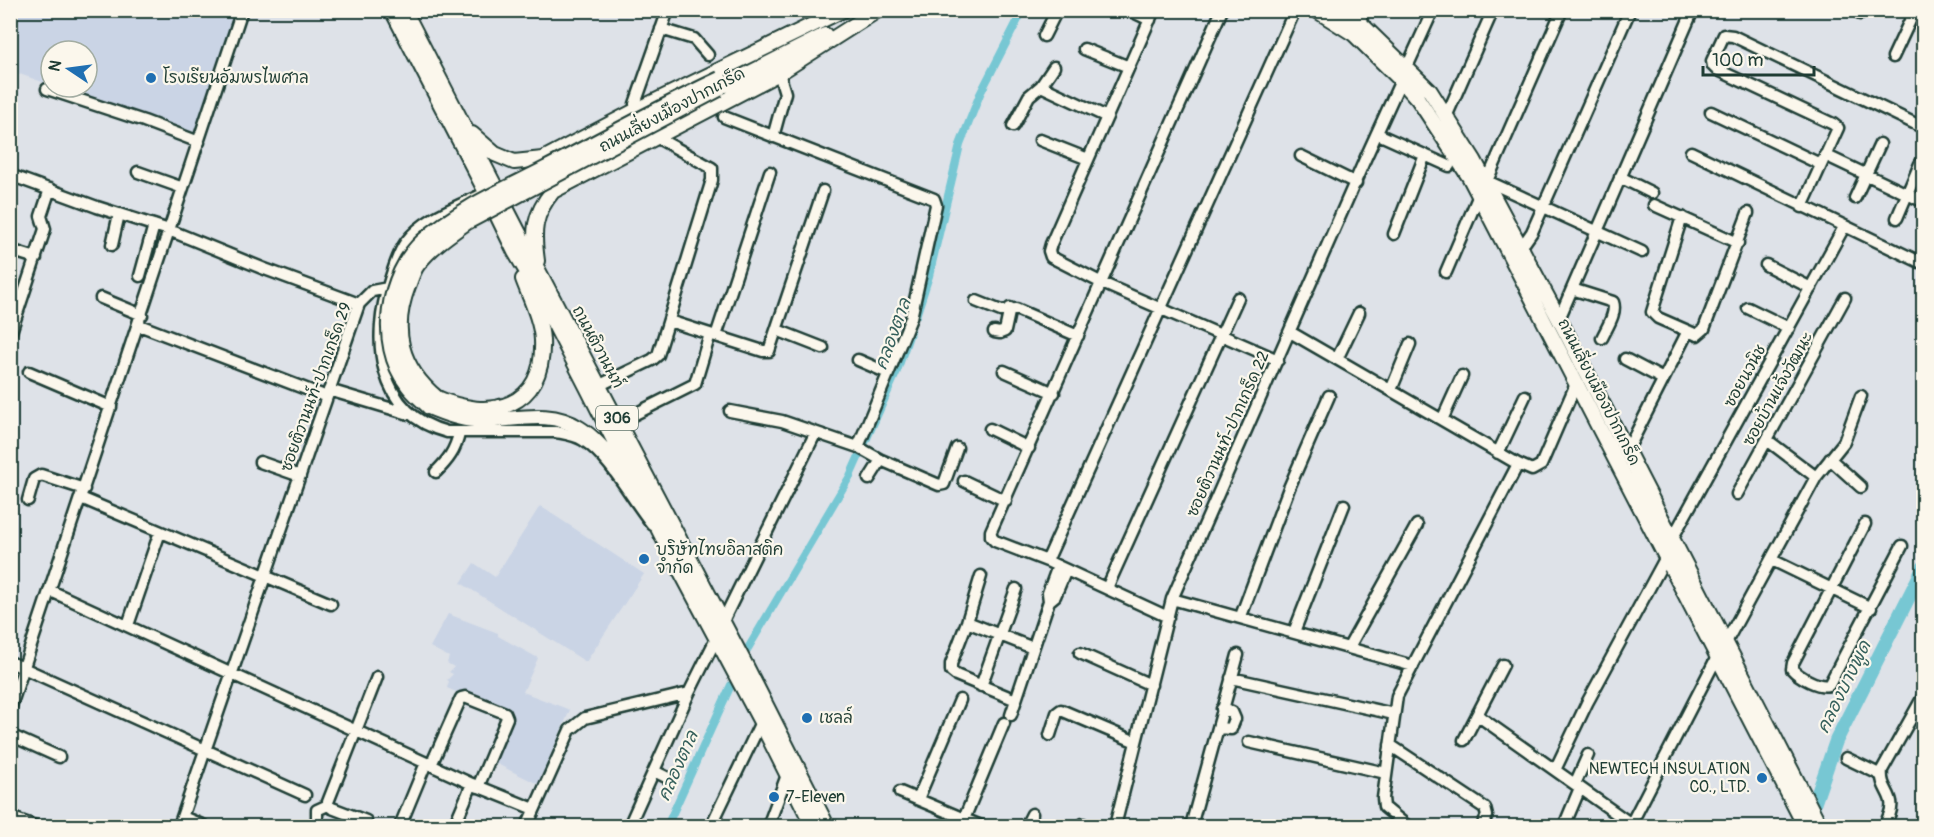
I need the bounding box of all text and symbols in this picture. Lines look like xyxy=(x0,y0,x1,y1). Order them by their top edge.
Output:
north arrow xyxy=(39,39,99,99)
scale bar xyxy=(1703,39,1814,77)
text: 100 m xyxy=(1712,49,1764,72)
text: N xyxy=(44,58,66,73)
street label: ถนนเลี่ยงเมืองปากเกร็ด xyxy=(593,58,748,157)
place label: โรงเรียนอัมพรไพศาล xyxy=(163,66,309,88)
marker: โรงเรียนอัมพรไพศาล xyxy=(144,71,158,85)
water label: คลองตาล xyxy=(870,294,917,373)
street label: ซอยติวานนท์-ปากเกร็ด 29 xyxy=(274,299,356,474)
street label: ถนนติวานนท์ xyxy=(568,301,630,392)
street label: ถนนเลี่ยงเมืองปากเกร็ด xyxy=(1553,312,1650,469)
street label: ซอยบ้านแจ้งวัฒนะ xyxy=(1738,328,1818,449)
street label: ซอยนวนิช xyxy=(1719,341,1770,411)
street label: ซอยติวานนท์-ปากเกร็ด 22 xyxy=(1181,347,1274,520)
road number: 306 xyxy=(596,406,638,430)
place label: บริษัทไทยอิลาสติค จำกัด xyxy=(656,538,783,578)
marker: บริษัทไทยอิลาสติค จำกัด xyxy=(637,552,651,566)
water label: คลองบางพูด xyxy=(1812,637,1877,737)
place label: เชลล์ xyxy=(819,706,853,728)
marker: เชลล์ xyxy=(800,711,814,725)
water label: คลองตาล xyxy=(652,726,704,805)
place label: NEWTECH INSULATION CO., LTD. xyxy=(1589,759,1750,797)
marker: NEWTECH INSULATION CO., LTD. xyxy=(1755,771,1769,785)
place label: 7-Eleven xyxy=(786,787,845,807)
marker: 7-Eleven xyxy=(767,790,781,804)

